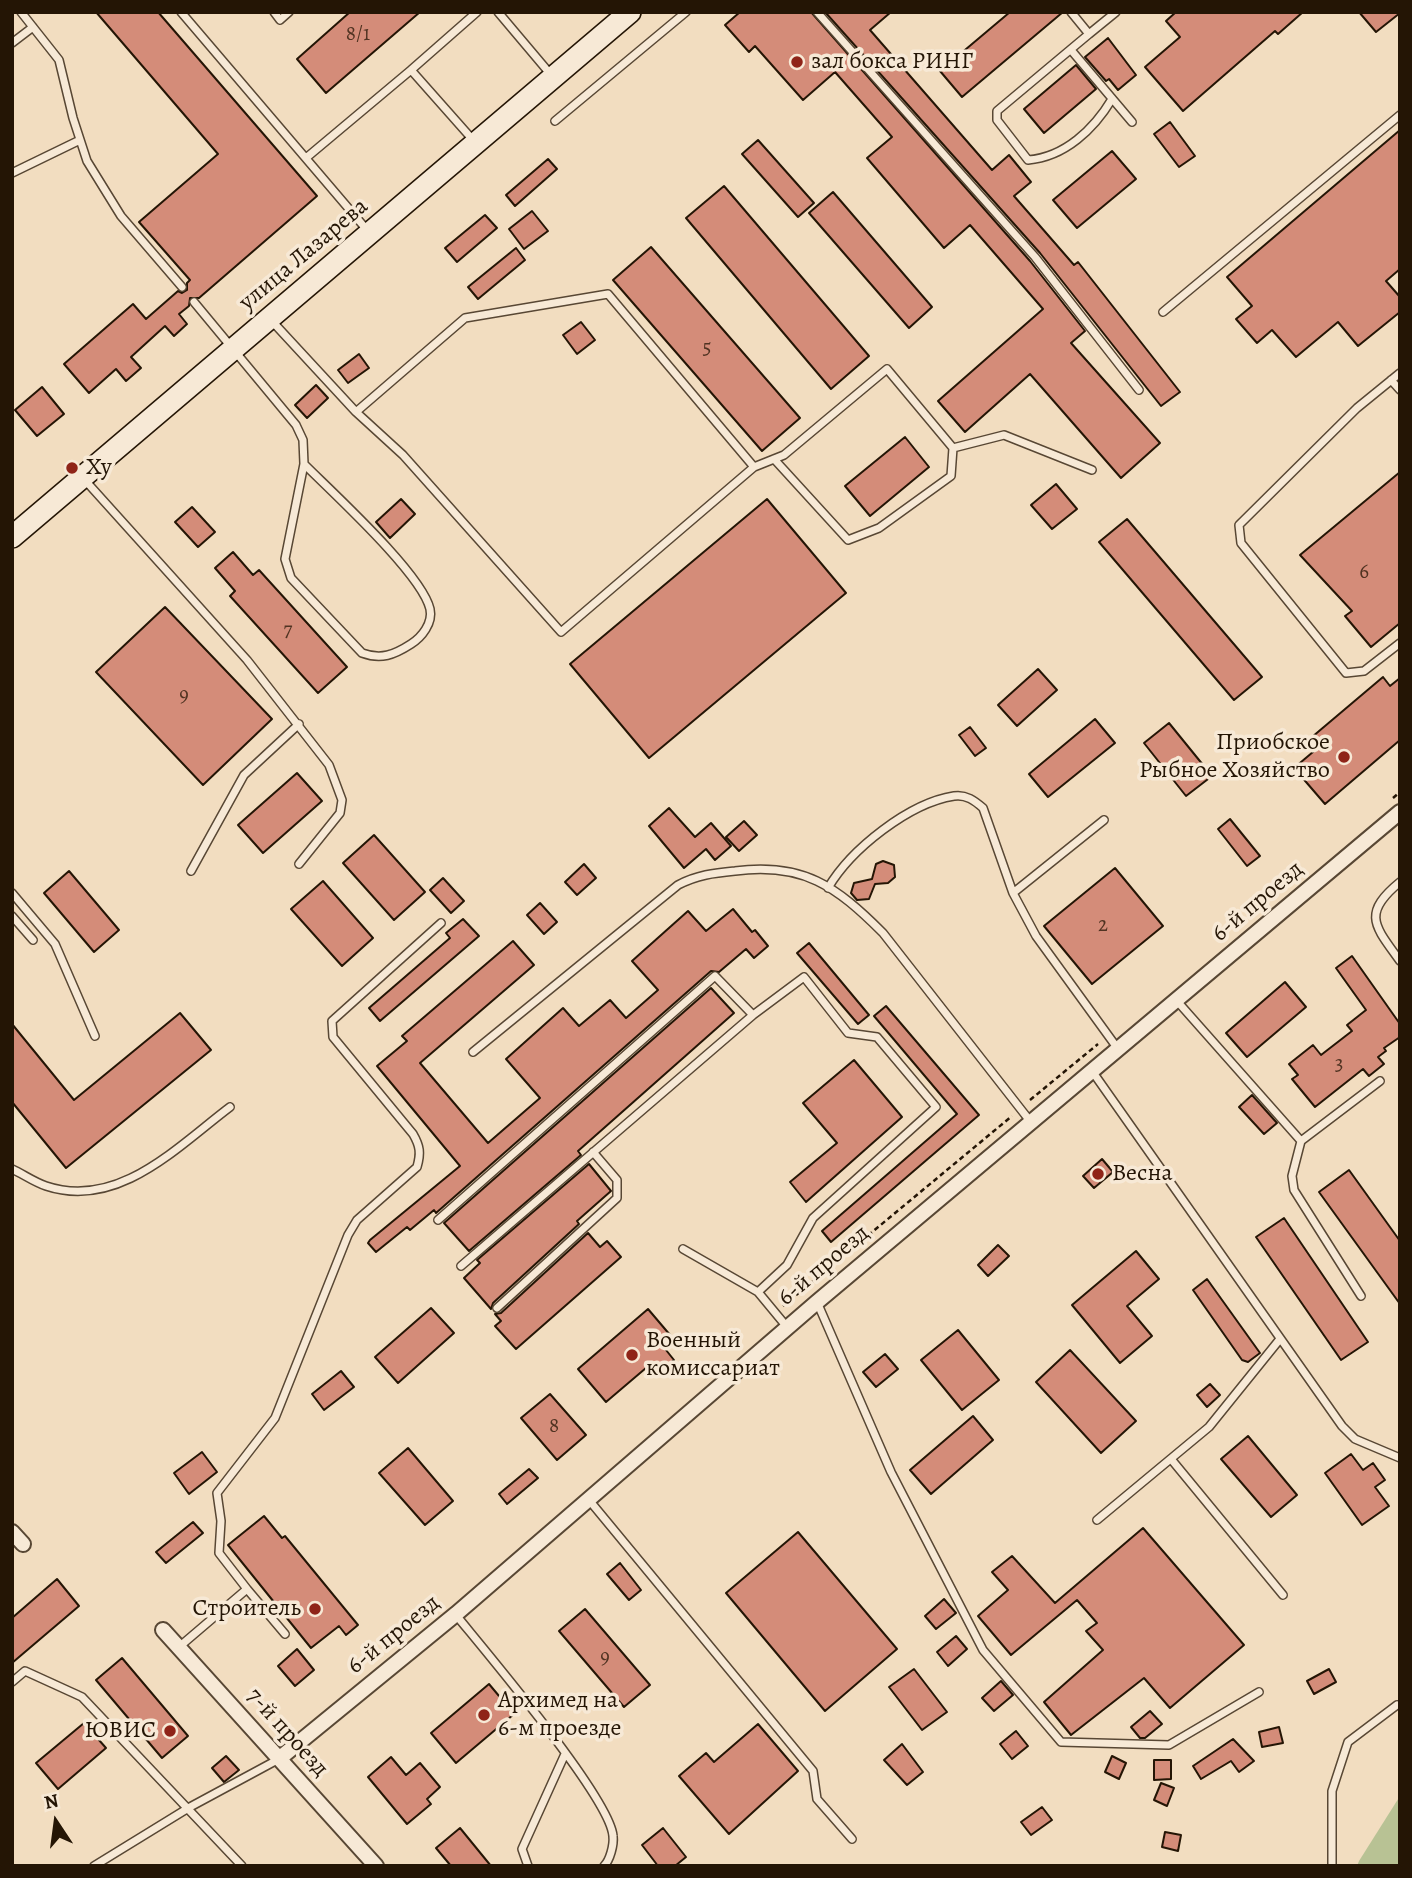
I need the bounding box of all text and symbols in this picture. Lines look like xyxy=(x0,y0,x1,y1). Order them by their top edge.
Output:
house number: 8/1 xyxy=(346,22,370,48)
place label: зал бокса РИНГ xyxy=(811,48,973,76)
marker: зал бокса РИНГ xyxy=(789,54,805,70)
street label: улица Лазарева xyxy=(234,193,374,317)
house number: 5 xyxy=(702,336,712,362)
place label: Xy xyxy=(86,454,112,482)
marker: Xy xyxy=(64,460,80,476)
house number: 6 xyxy=(1359,560,1369,586)
house number: 7 xyxy=(284,618,292,644)
house number: 9 xyxy=(179,683,189,709)
place label: Приобское Рыбное Хозяйство xyxy=(1139,729,1330,785)
marker: Приобское Рыбное Хозяйство xyxy=(1336,749,1352,765)
street label: 6-й проезд xyxy=(1206,855,1310,949)
house number: 2 xyxy=(1098,913,1108,939)
house number: 3 xyxy=(1335,1052,1343,1078)
place label: Весна xyxy=(1112,1160,1172,1188)
marker: Весна xyxy=(1090,1166,1106,1182)
street label: 6-й проезд xyxy=(772,1219,876,1313)
place label: Военный комиссариат xyxy=(646,1327,780,1383)
marker: Военный комиссариат xyxy=(624,1347,640,1363)
house number: 8 xyxy=(549,1414,559,1440)
street label: 6-й проезд xyxy=(342,1589,446,1681)
place label: Строитель xyxy=(192,1595,301,1623)
marker: Строитель xyxy=(307,1601,323,1617)
house number: 9 xyxy=(600,1645,610,1671)
street label: 7-й проезд xyxy=(240,1683,334,1783)
place label: Архимед на 6-м проезде xyxy=(498,1687,621,1743)
marker: Архимед на 6-м проезде xyxy=(476,1707,492,1723)
place label: ЮВИС xyxy=(85,1717,156,1745)
marker: ЮВИС xyxy=(162,1723,178,1739)
north arrow xyxy=(21,1787,91,1857)
text: N xyxy=(42,1787,61,1816)

